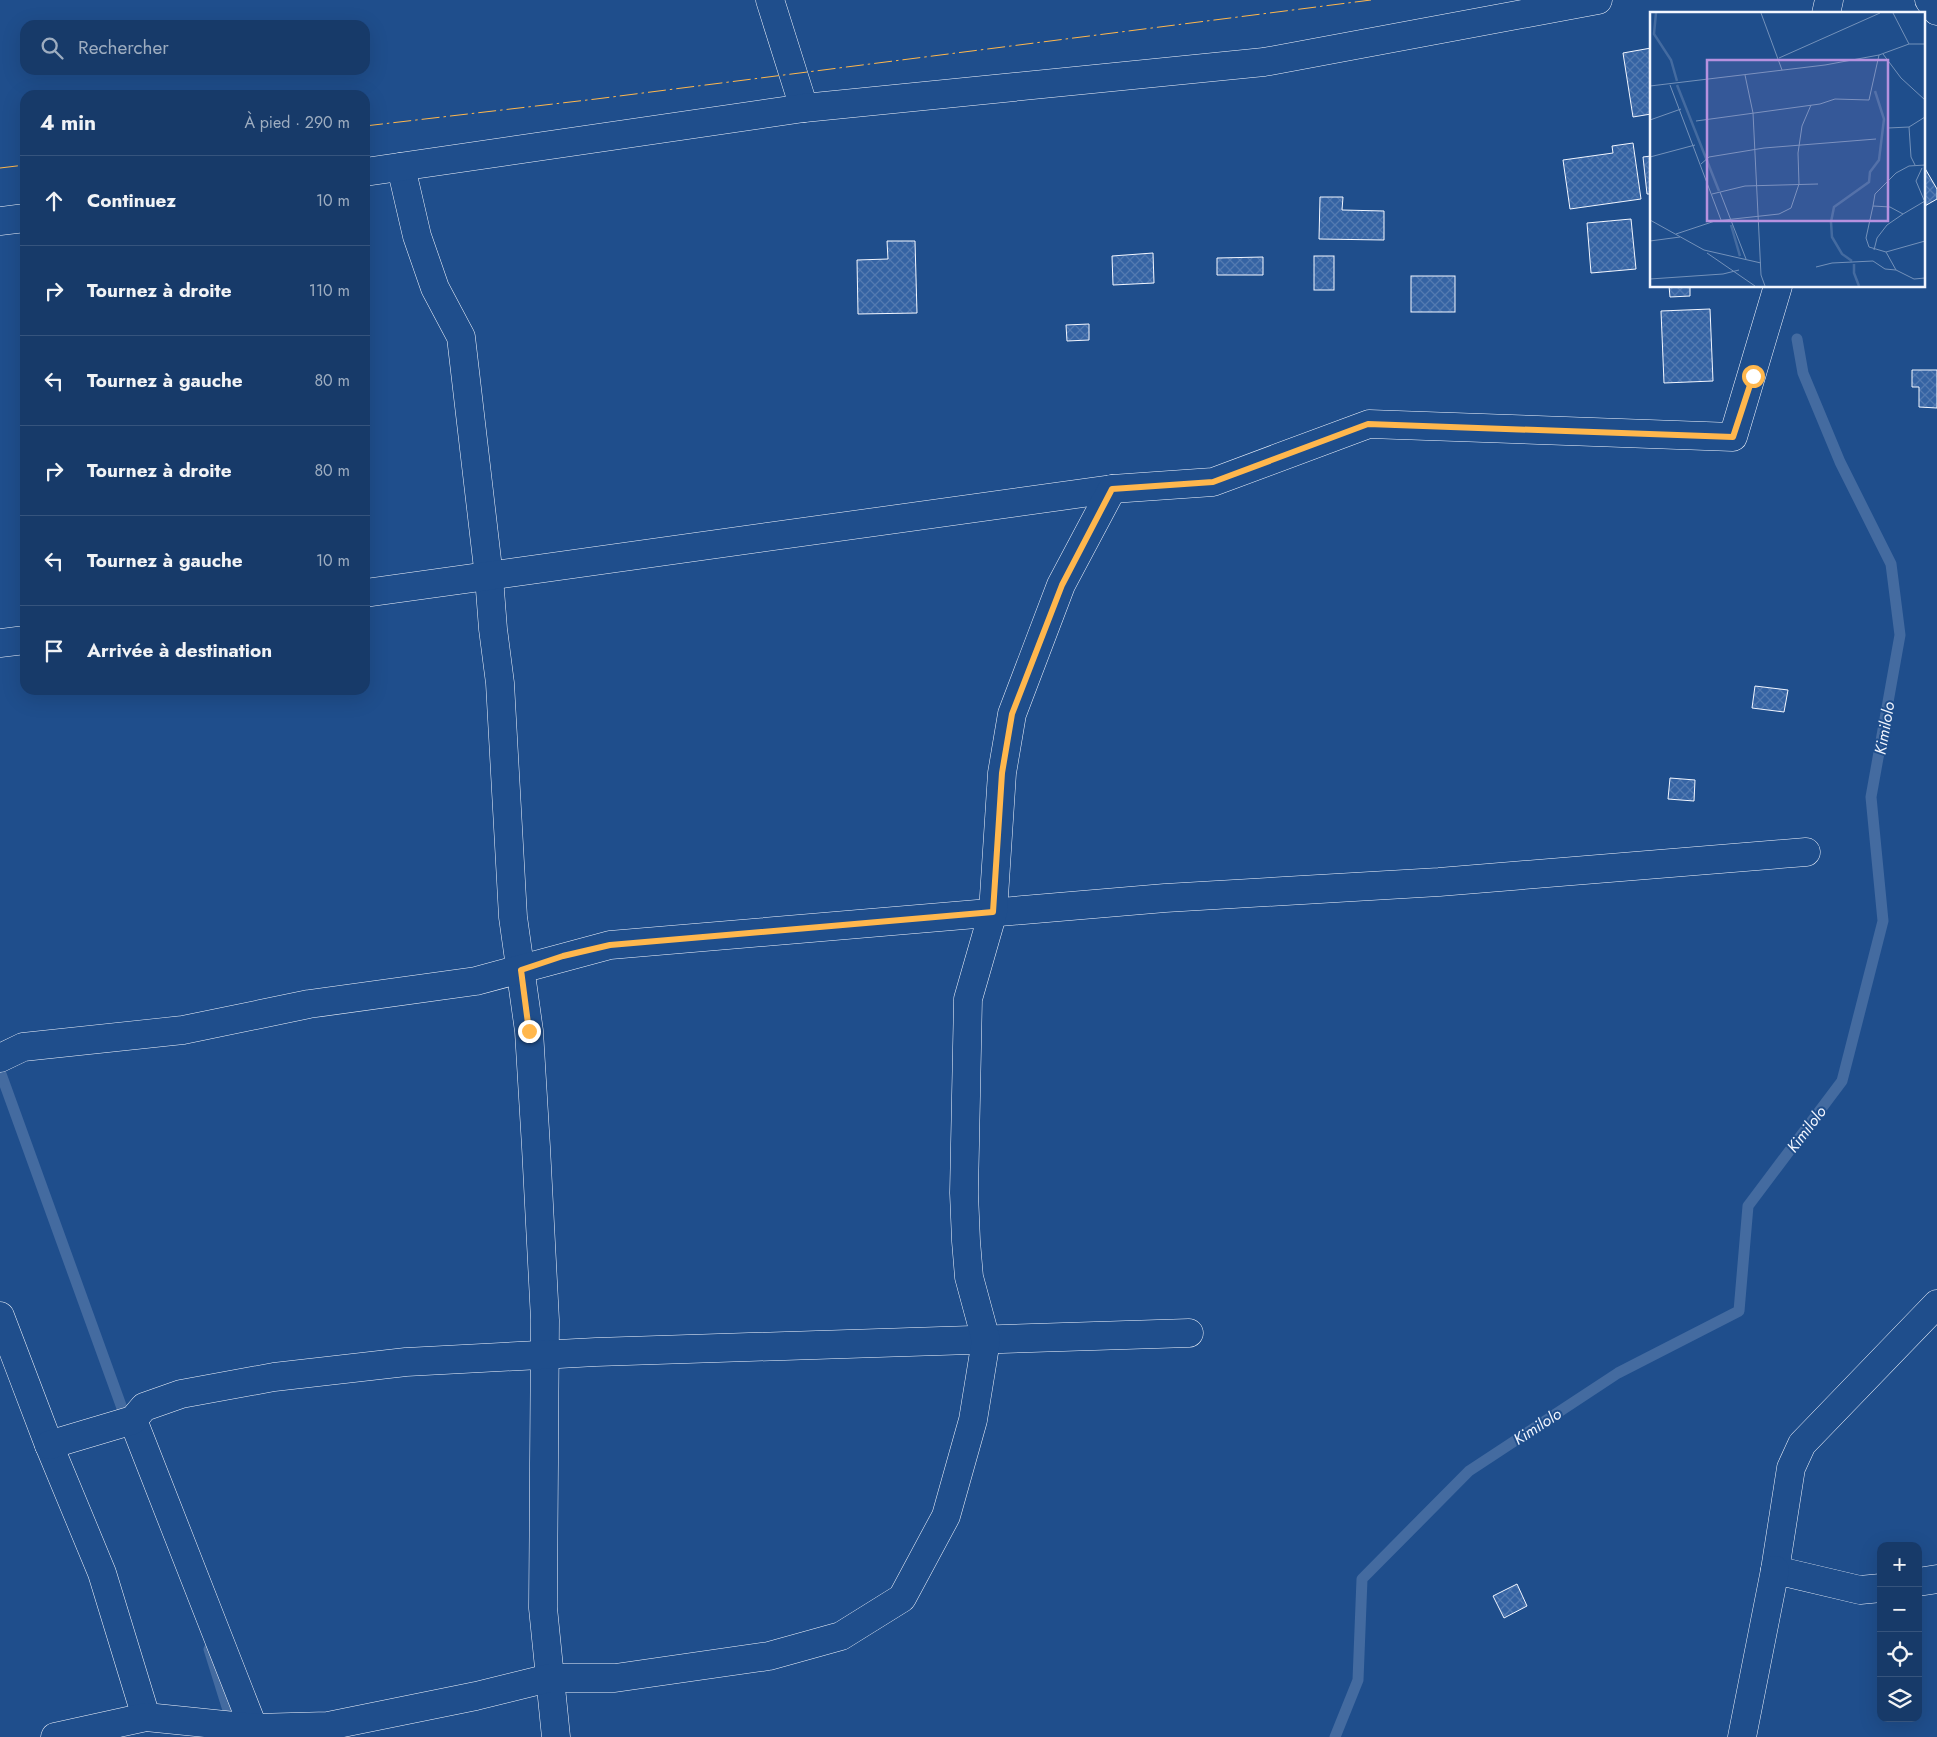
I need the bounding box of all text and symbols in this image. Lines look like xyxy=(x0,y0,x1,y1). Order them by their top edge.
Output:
inset map xyxy=(1650,12,1924,288)
search box xyxy=(20,20,370,75)
icon: search xyxy=(38,34,66,62)
text: Rechercher xyxy=(78,34,169,61)
text: 4 min xyxy=(40,108,96,138)
text: À pied · 290 m xyxy=(244,111,350,134)
icon: ahead xyxy=(40,187,68,215)
text: Continuez xyxy=(87,187,176,214)
text: 10 m xyxy=(316,189,350,212)
icon: right xyxy=(40,277,68,305)
text: Tournez à droite xyxy=(87,277,232,304)
text: 110 m xyxy=(309,279,350,302)
route start xyxy=(1742,365,1765,388)
icon: left xyxy=(40,367,68,395)
text: Tournez à gauche xyxy=(87,367,243,394)
text: 80 m xyxy=(314,369,350,392)
icon: right xyxy=(40,457,68,485)
text: Tournez à droite xyxy=(87,457,232,484)
text: 80 m xyxy=(314,459,350,482)
icon: left xyxy=(40,547,68,575)
text: Tournez à gauche xyxy=(87,547,243,574)
text: 10 m xyxy=(316,549,350,572)
icon: arrive xyxy=(40,637,68,665)
text: Arrivée à destination xyxy=(87,637,272,664)
water label: Kimilolo xyxy=(1869,699,1901,756)
route end xyxy=(518,1020,541,1043)
water label: Kimilolo xyxy=(1781,1101,1832,1157)
water label: Kimilolo xyxy=(1509,1402,1566,1451)
map controls xyxy=(1877,1542,1922,1722)
button: + xyxy=(1877,1542,1922,1587)
button: − xyxy=(1877,1587,1922,1632)
button: locate xyxy=(1877,1632,1922,1677)
button: layers xyxy=(1877,1677,1922,1722)

